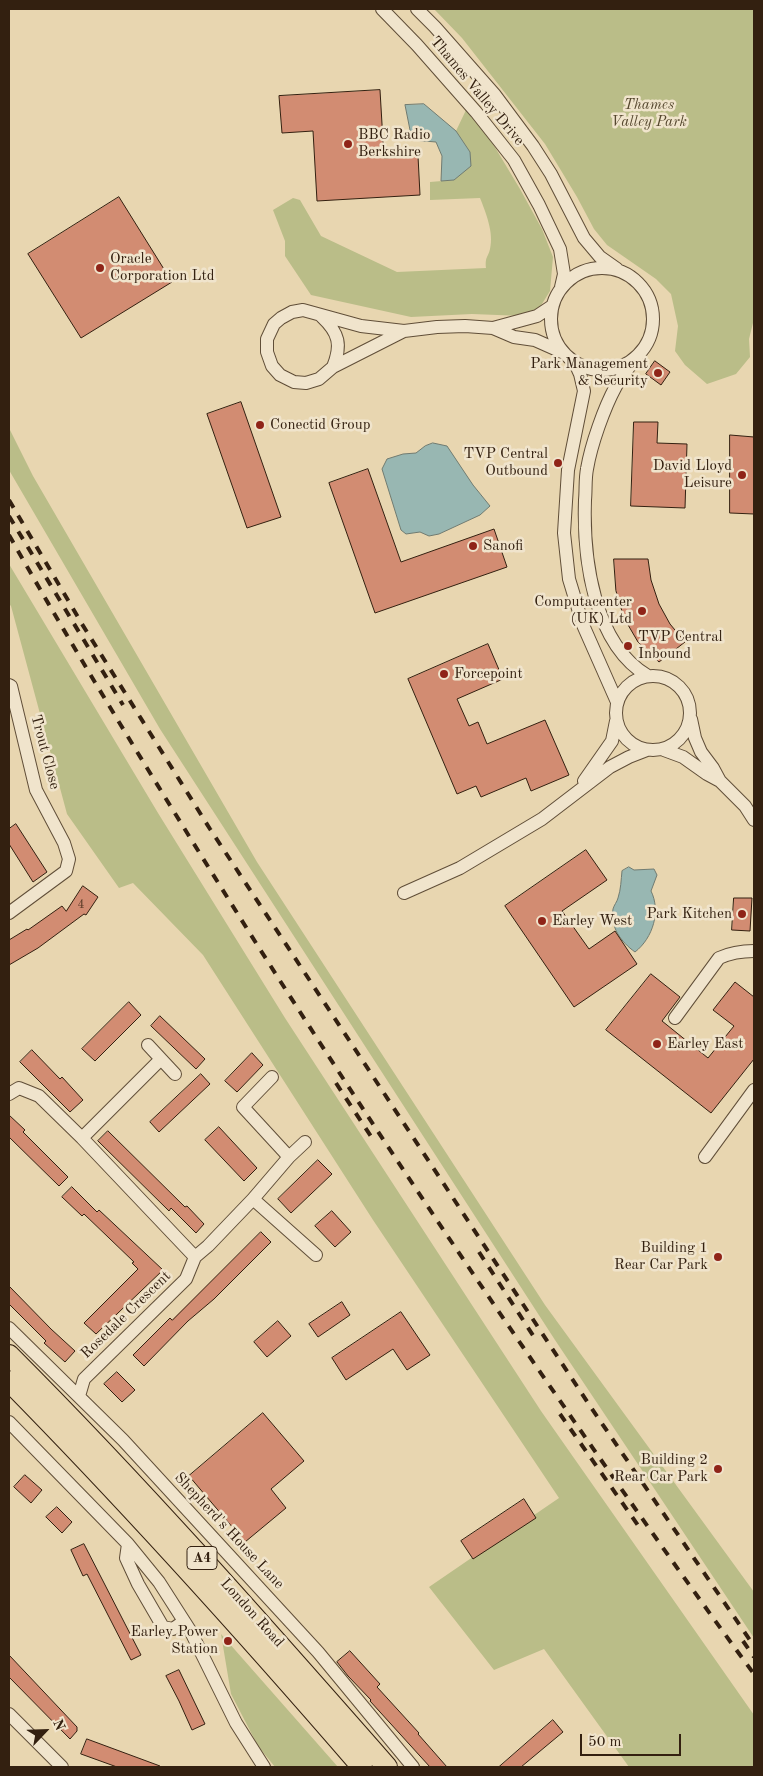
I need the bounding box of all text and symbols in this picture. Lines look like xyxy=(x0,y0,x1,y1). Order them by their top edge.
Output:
street label: Thames Valley Drive xyxy=(426,33,528,149)
park label: Thames Valley Park xyxy=(611,96,687,131)
place label: BBC Radio Berkshire xyxy=(358,126,430,161)
marker: BBC Radio Berkshire xyxy=(342,138,354,150)
place label: Oracle Corporation Ltd xyxy=(110,250,215,285)
marker: Oracle Corporation Ltd xyxy=(94,262,106,274)
place label: Park Management & Security xyxy=(530,355,648,390)
marker: Park Management & Security xyxy=(652,367,664,379)
place label: Conectid Group xyxy=(270,416,371,434)
marker: Conectid Group xyxy=(254,419,266,431)
place label: TVP Central Outbound xyxy=(463,445,548,480)
marker: TVP Central Outbound xyxy=(552,457,564,469)
place label: David Lloyd Leisure xyxy=(653,457,732,492)
marker: David Lloyd Leisure xyxy=(736,469,748,481)
place label: Sanofi xyxy=(483,537,523,555)
marker: Sanofi xyxy=(467,540,479,552)
place label: Computacenter (UK) Ltd xyxy=(534,593,632,628)
marker: Computacenter (UK) Ltd xyxy=(636,605,648,617)
place label: TVP Central Inbound xyxy=(638,628,723,663)
marker: TVP Central Inbound xyxy=(622,640,634,652)
place label: Forcepoint xyxy=(454,665,523,683)
marker: Forcepoint xyxy=(438,668,450,680)
street label: Trout Close xyxy=(26,713,64,791)
house number: 4 xyxy=(78,898,84,912)
place label: Park Kitchen xyxy=(647,905,732,923)
marker: Park Kitchen xyxy=(736,908,748,920)
place label: Earley West xyxy=(552,912,632,930)
marker: Earley West xyxy=(536,915,548,927)
place label: Earley East xyxy=(667,1035,744,1053)
marker: Earley East xyxy=(651,1038,663,1050)
place label: Building 1 Rear Car Park xyxy=(614,1239,708,1274)
marker: Building 1 Rear Car Park xyxy=(712,1251,724,1263)
street label: Rosedale Crescent xyxy=(77,1267,175,1363)
place label: Building 2 Rear Car Park xyxy=(614,1451,708,1486)
marker: Building 2 Rear Car Park xyxy=(712,1463,724,1475)
street label: Shepherd's House Lane xyxy=(170,1469,288,1593)
road number: A4 xyxy=(187,1546,217,1570)
street label: London Road xyxy=(216,1575,288,1651)
place label: Earley Power Station xyxy=(130,1623,218,1658)
marker: Earley Power Station xyxy=(222,1635,234,1647)
north arrow xyxy=(20,1706,70,1756)
text: N xyxy=(50,1717,67,1733)
scale bar xyxy=(583,1724,684,1756)
text: 50 m xyxy=(588,1735,622,1750)

